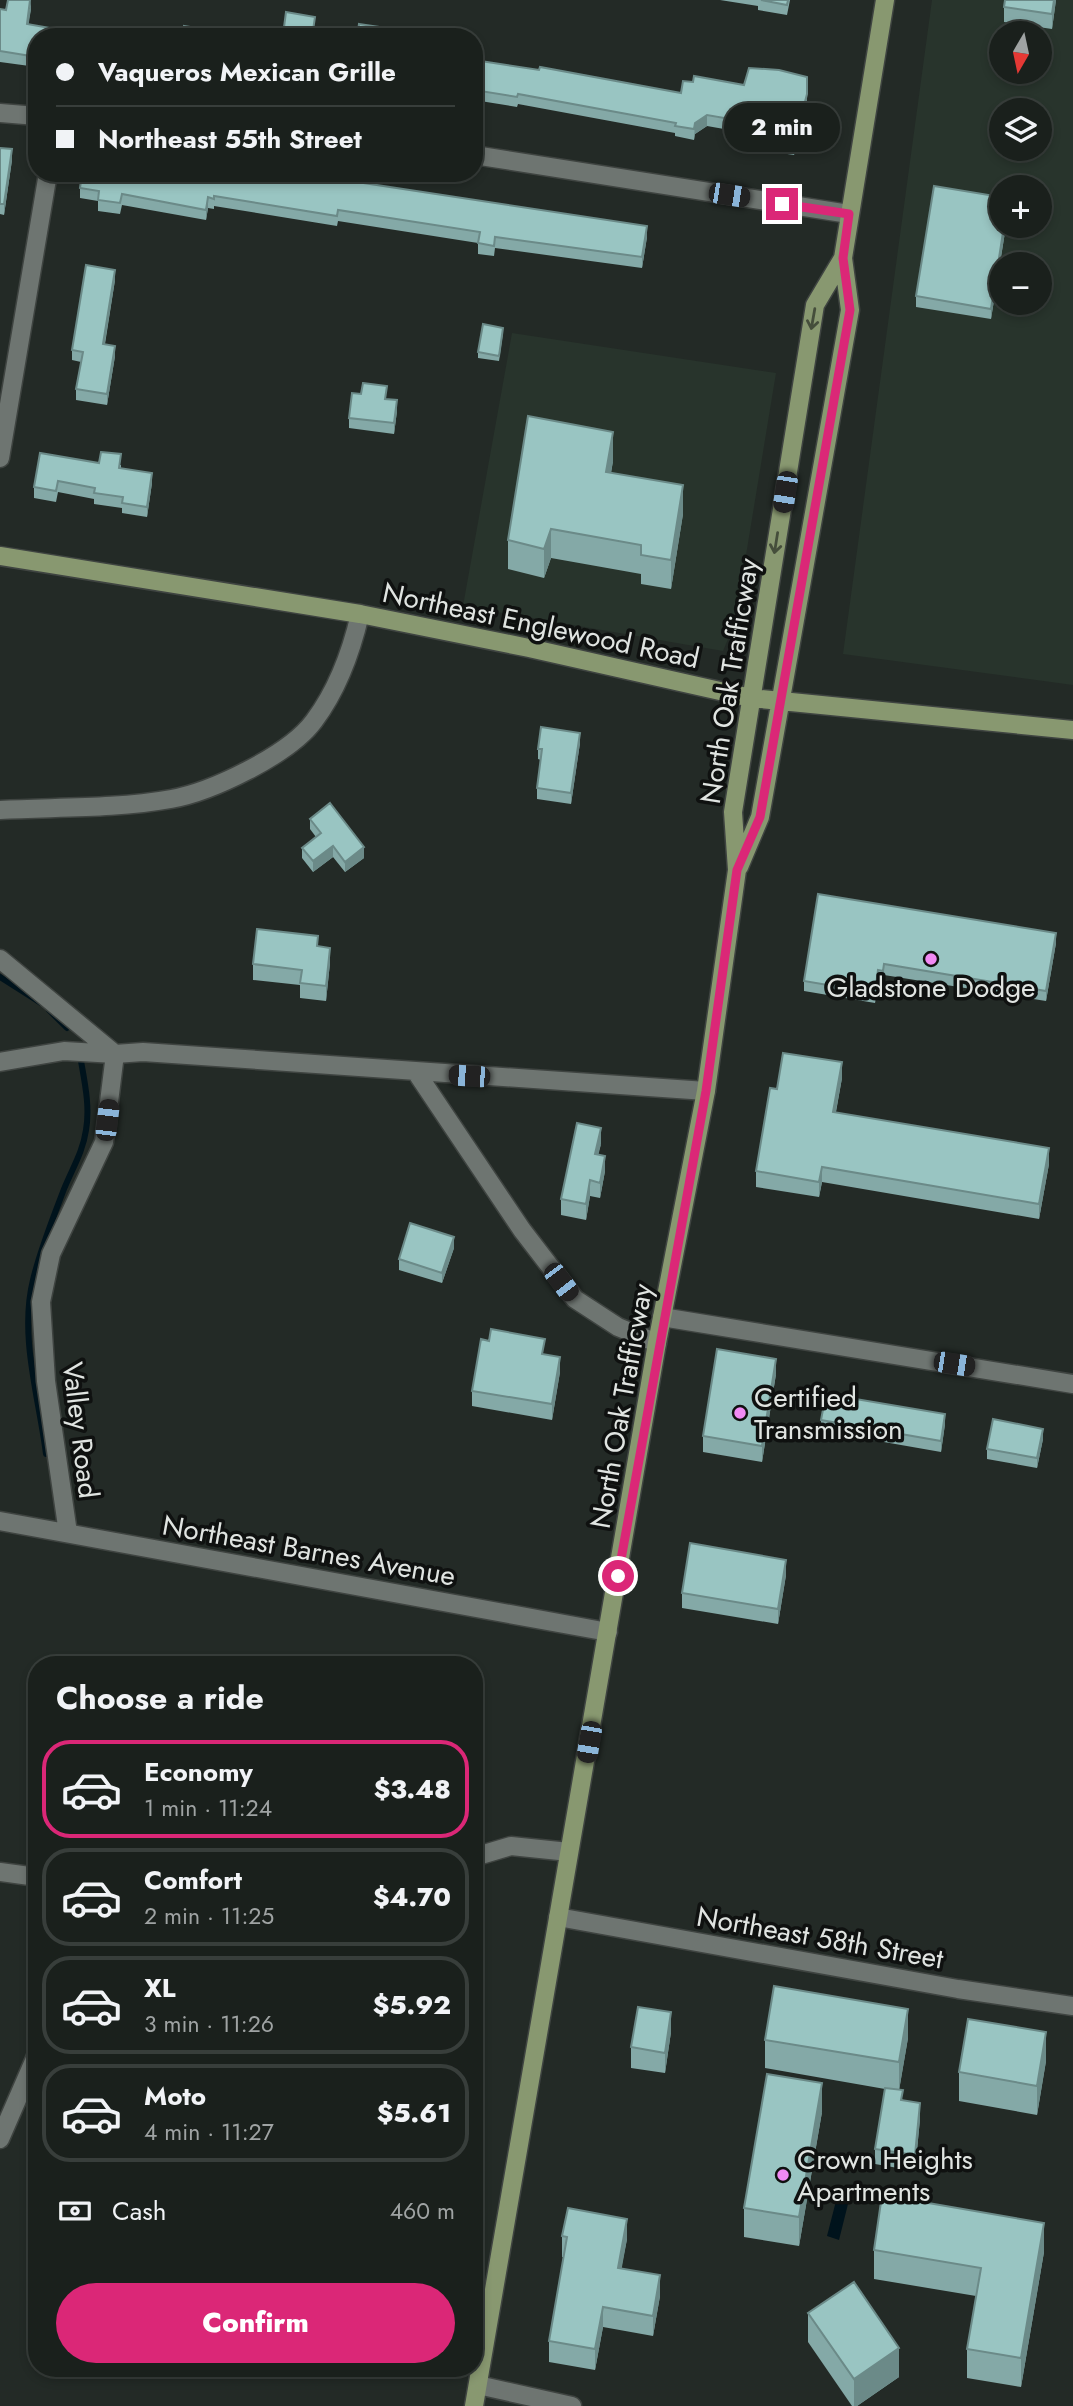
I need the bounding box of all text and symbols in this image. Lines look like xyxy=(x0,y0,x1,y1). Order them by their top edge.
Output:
north arrow xyxy=(989,21,1052,84)
map controls xyxy=(989,21,1052,315)
text: Vaqueros Mexican Grille xyxy=(98,53,396,91)
button: layers xyxy=(989,98,1052,161)
callout: 2 min xyxy=(724,102,840,152)
text: 2 min xyxy=(751,110,813,144)
text: Northeast 55th Street xyxy=(98,120,362,158)
button: + xyxy=(989,175,1052,238)
car xyxy=(707,181,752,209)
route end xyxy=(766,188,798,220)
button: − xyxy=(989,252,1052,315)
one-way arrow xyxy=(806,307,819,330)
car xyxy=(772,470,799,514)
one-way arrow xyxy=(770,532,783,554)
street label: North Oak Trafficway xyxy=(690,555,769,807)
street label: Northeast Englewood Road xyxy=(379,572,703,679)
marker: Gladstone Dodge xyxy=(923,951,939,967)
place label: Gladstone Dodge xyxy=(826,967,1036,1008)
car xyxy=(448,1064,491,1088)
car xyxy=(95,1098,120,1142)
car xyxy=(540,1259,583,1305)
street label: North Oak Trafficway xyxy=(580,1280,663,1532)
car xyxy=(932,1350,977,1378)
street label: Valley Road xyxy=(52,1359,109,1501)
place label: Certified Transmission xyxy=(754,1377,903,1450)
marker: Certified Transmission xyxy=(732,1405,748,1421)
street label: Northeast Barnes Avenue xyxy=(159,1505,459,1596)
route start xyxy=(602,1560,634,1592)
text: Choose a ride xyxy=(56,1675,264,1721)
car xyxy=(576,1719,603,1765)
text: Economy xyxy=(144,1753,253,1791)
icon: car xyxy=(60,1758,123,1821)
text: $3.48 xyxy=(374,1770,451,1808)
text: 1 min · 11:24 xyxy=(144,1791,272,1825)
text: Comfort xyxy=(144,1861,242,1899)
icon: car xyxy=(60,1866,123,1929)
text: $4.70 xyxy=(373,1878,451,1916)
street label: Northeast 58th Street xyxy=(693,1896,947,1979)
text: 2 min · 11:25 xyxy=(144,1899,274,1933)
text: XL xyxy=(144,1969,176,2007)
icon: car xyxy=(60,1974,123,2037)
text: $5.92 xyxy=(373,1986,451,2024)
text: 3 min · 11:26 xyxy=(144,2007,274,2041)
text: Moto xyxy=(144,2077,206,2115)
icon: car xyxy=(60,2082,123,2145)
text: $5.61 xyxy=(377,2094,451,2132)
text: 4 min · 11:27 xyxy=(144,2115,274,2149)
place label: Crown Heights Apartments xyxy=(797,2139,973,2212)
marker: Crown Heights Apartments xyxy=(775,2167,791,2183)
icon: cash xyxy=(56,2192,94,2230)
text: Cash xyxy=(112,2192,166,2230)
text: 460 m xyxy=(390,2194,455,2228)
button: Confirm xyxy=(56,2283,455,2363)

